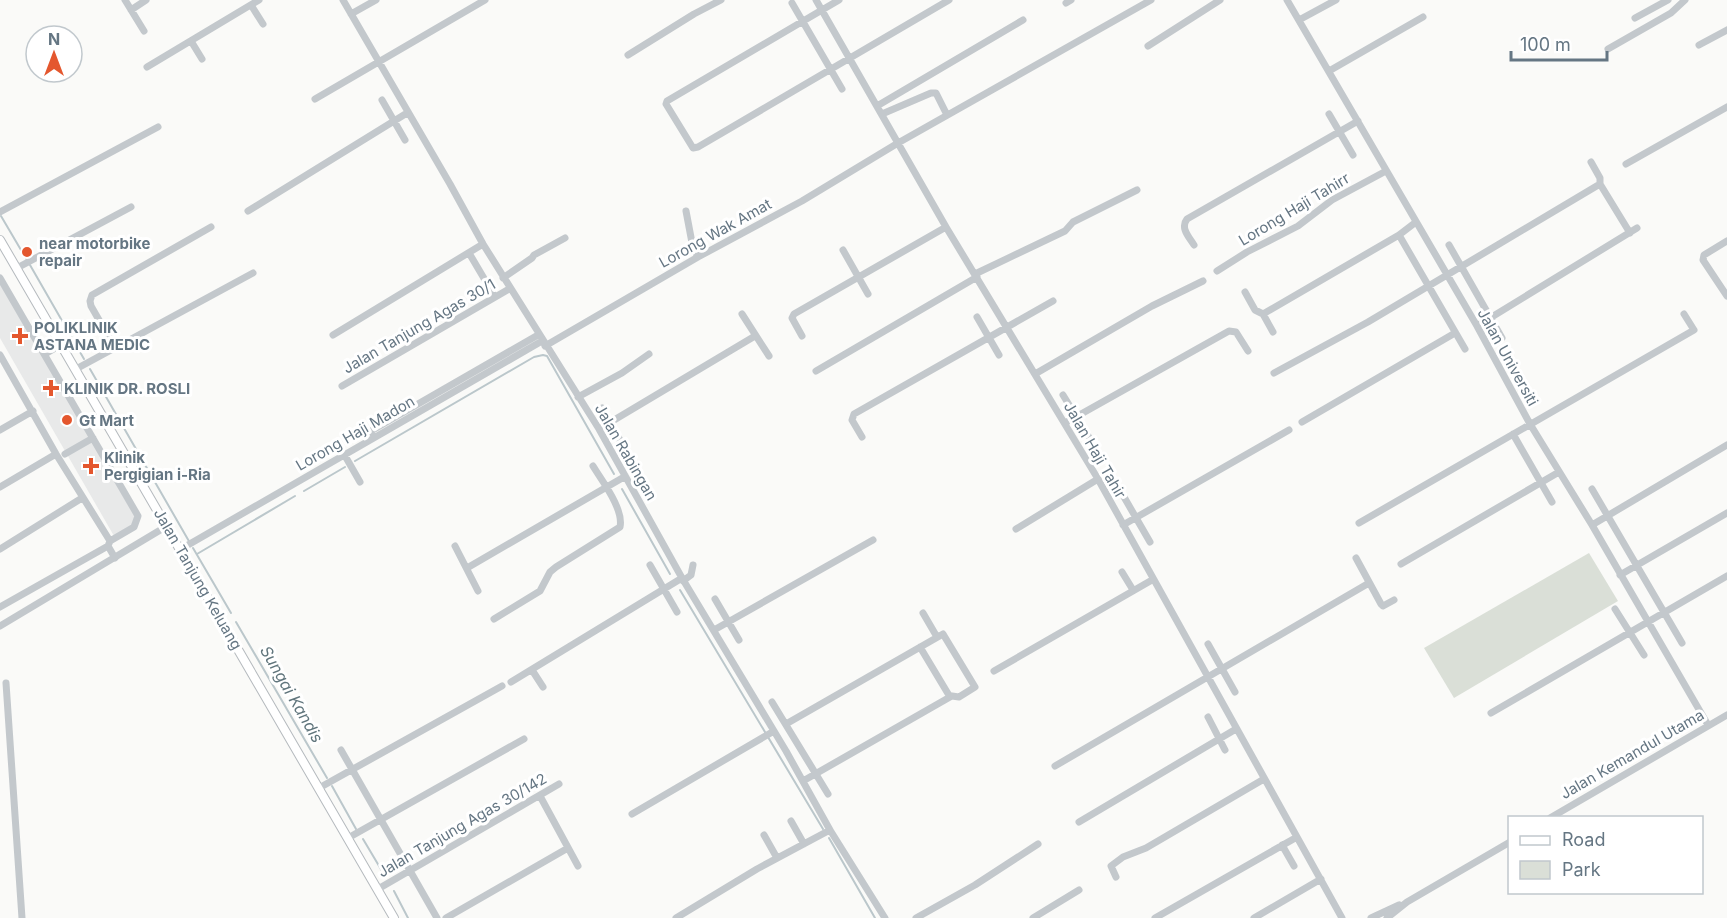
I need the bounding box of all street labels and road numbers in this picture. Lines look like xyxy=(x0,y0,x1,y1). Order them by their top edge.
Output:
street label: Lorong Haji Tahirr xyxy=(1235,168,1353,250)
street label: Lorong Wak Amat xyxy=(655,194,775,272)
street label: Jalan Tanjung Agas 30/1 xyxy=(339,274,499,378)
street label: Jalan Universiti xyxy=(1473,305,1543,409)
street label: Lorong Haji Madon xyxy=(292,391,418,475)
street label: Jalan Haji Tahir xyxy=(1060,398,1130,502)
street label: Jalan Rabingan xyxy=(591,400,661,504)
street label: Jalan Tanjung Keluang xyxy=(150,505,246,653)
street label: Jalan Kemandul Utama xyxy=(1557,705,1707,803)
street label: Jalan Tanjung Agas 30/142 xyxy=(374,769,550,881)

